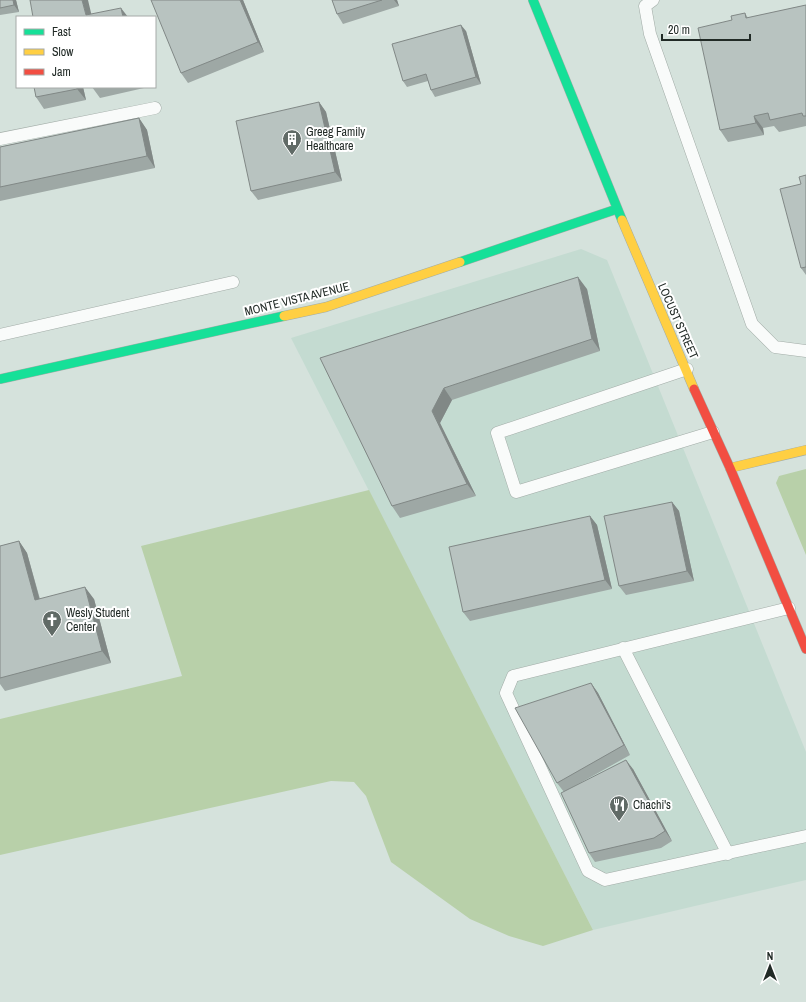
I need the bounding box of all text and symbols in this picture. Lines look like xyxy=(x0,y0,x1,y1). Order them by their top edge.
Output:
legend xyxy=(16,16,156,88)
scale bar xyxy=(662,16,750,42)
text: 20 m xyxy=(668,22,690,38)
text: Fast xyxy=(52,24,71,40)
text: Slow xyxy=(52,44,74,60)
text: Jam xyxy=(52,64,71,80)
place label: Greeg Family Healthcare xyxy=(306,124,365,154)
building icon: Greeg Family Healthcare xyxy=(281,128,303,156)
street label: MONTE VISTA AVENUE xyxy=(243,278,351,320)
street label: LOCUST STREET xyxy=(654,281,702,361)
place label: Wesly Student Center xyxy=(66,605,130,635)
church icon: Wesly Student Center xyxy=(41,609,63,637)
restaurant icon: Chachi's xyxy=(608,794,630,822)
place label: Chachi's xyxy=(633,797,671,813)
north arrow xyxy=(750,946,790,986)
text: N xyxy=(767,949,773,963)

